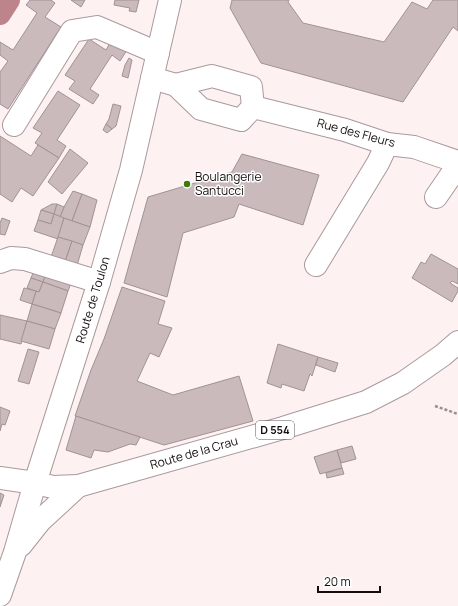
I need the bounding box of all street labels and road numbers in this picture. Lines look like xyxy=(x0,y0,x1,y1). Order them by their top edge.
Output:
street label: Rue des Fleurs xyxy=(315,114,397,151)
street label: Route de Toulon xyxy=(71,254,114,345)
road number: D 554 xyxy=(256,421,294,439)
street label: Route de la Crau xyxy=(148,432,240,473)

